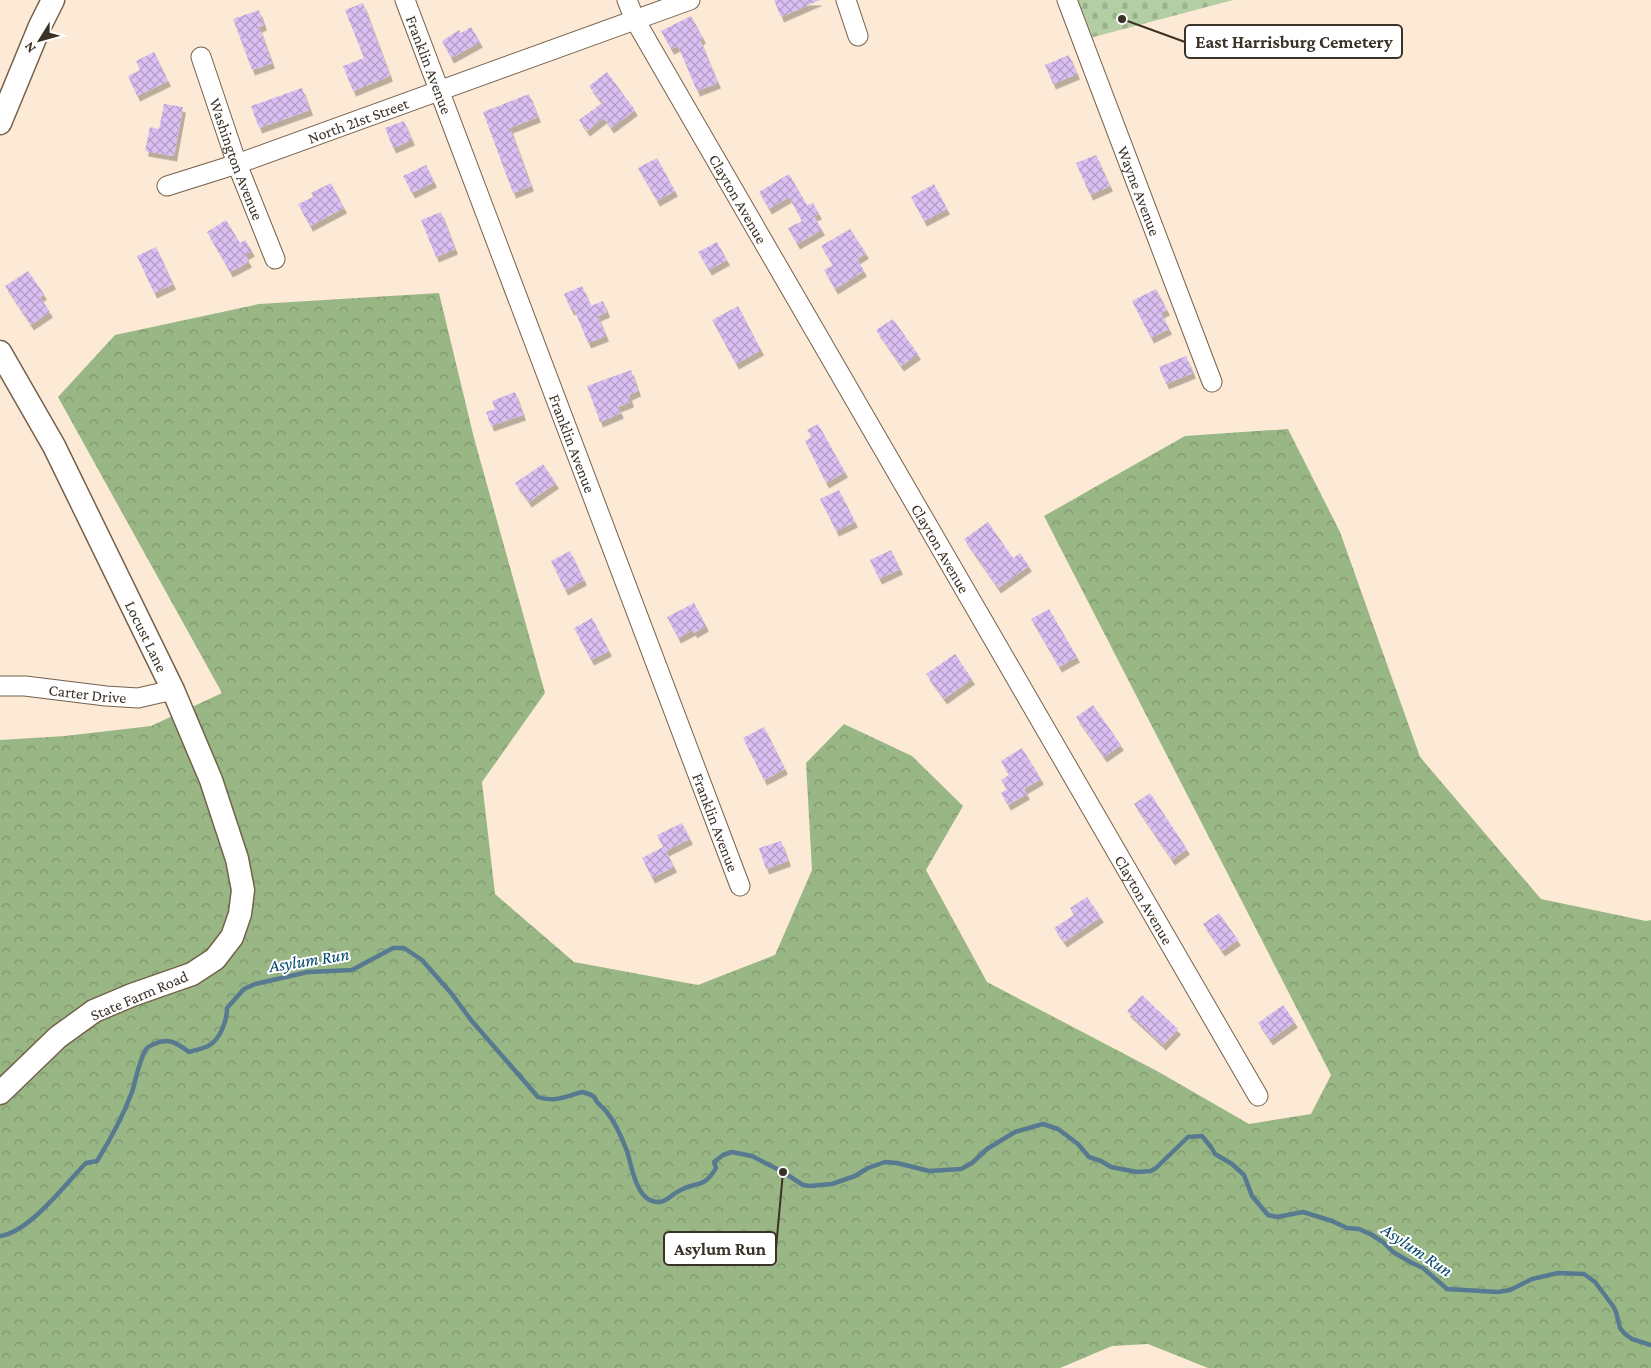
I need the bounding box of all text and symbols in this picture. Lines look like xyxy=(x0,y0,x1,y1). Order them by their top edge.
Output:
street label: Franklin Avenue xyxy=(403,13,455,116)
north arrow xyxy=(15,15,65,65)
callout: East Harrisburg Cemetery xyxy=(1185,25,1402,58)
text: East Harrisburg Cemetery xyxy=(1195,32,1393,52)
text: N xyxy=(20,39,39,56)
street label: North 21st Street xyxy=(305,94,411,147)
street label: Washington Avenue xyxy=(206,96,266,223)
street label: Wayne Avenue xyxy=(1114,144,1164,238)
street label: Clayton Avenue xyxy=(706,151,770,247)
street label: Franklin Avenue xyxy=(546,392,598,495)
street label: Clayton Avenue xyxy=(908,501,973,596)
street label: Locust Lane xyxy=(122,598,171,675)
street label: Carter Drive xyxy=(48,681,127,706)
street label: Franklin Avenue xyxy=(689,771,742,874)
street label: Clayton Avenue xyxy=(1111,852,1176,948)
water label: Asylum Run xyxy=(266,944,351,976)
street label: State Farm Road xyxy=(88,967,191,1024)
water label: Asylum Run xyxy=(1377,1218,1456,1281)
callout: Asylum Run xyxy=(664,1232,776,1265)
text: Asylum Run xyxy=(673,1239,767,1259)

